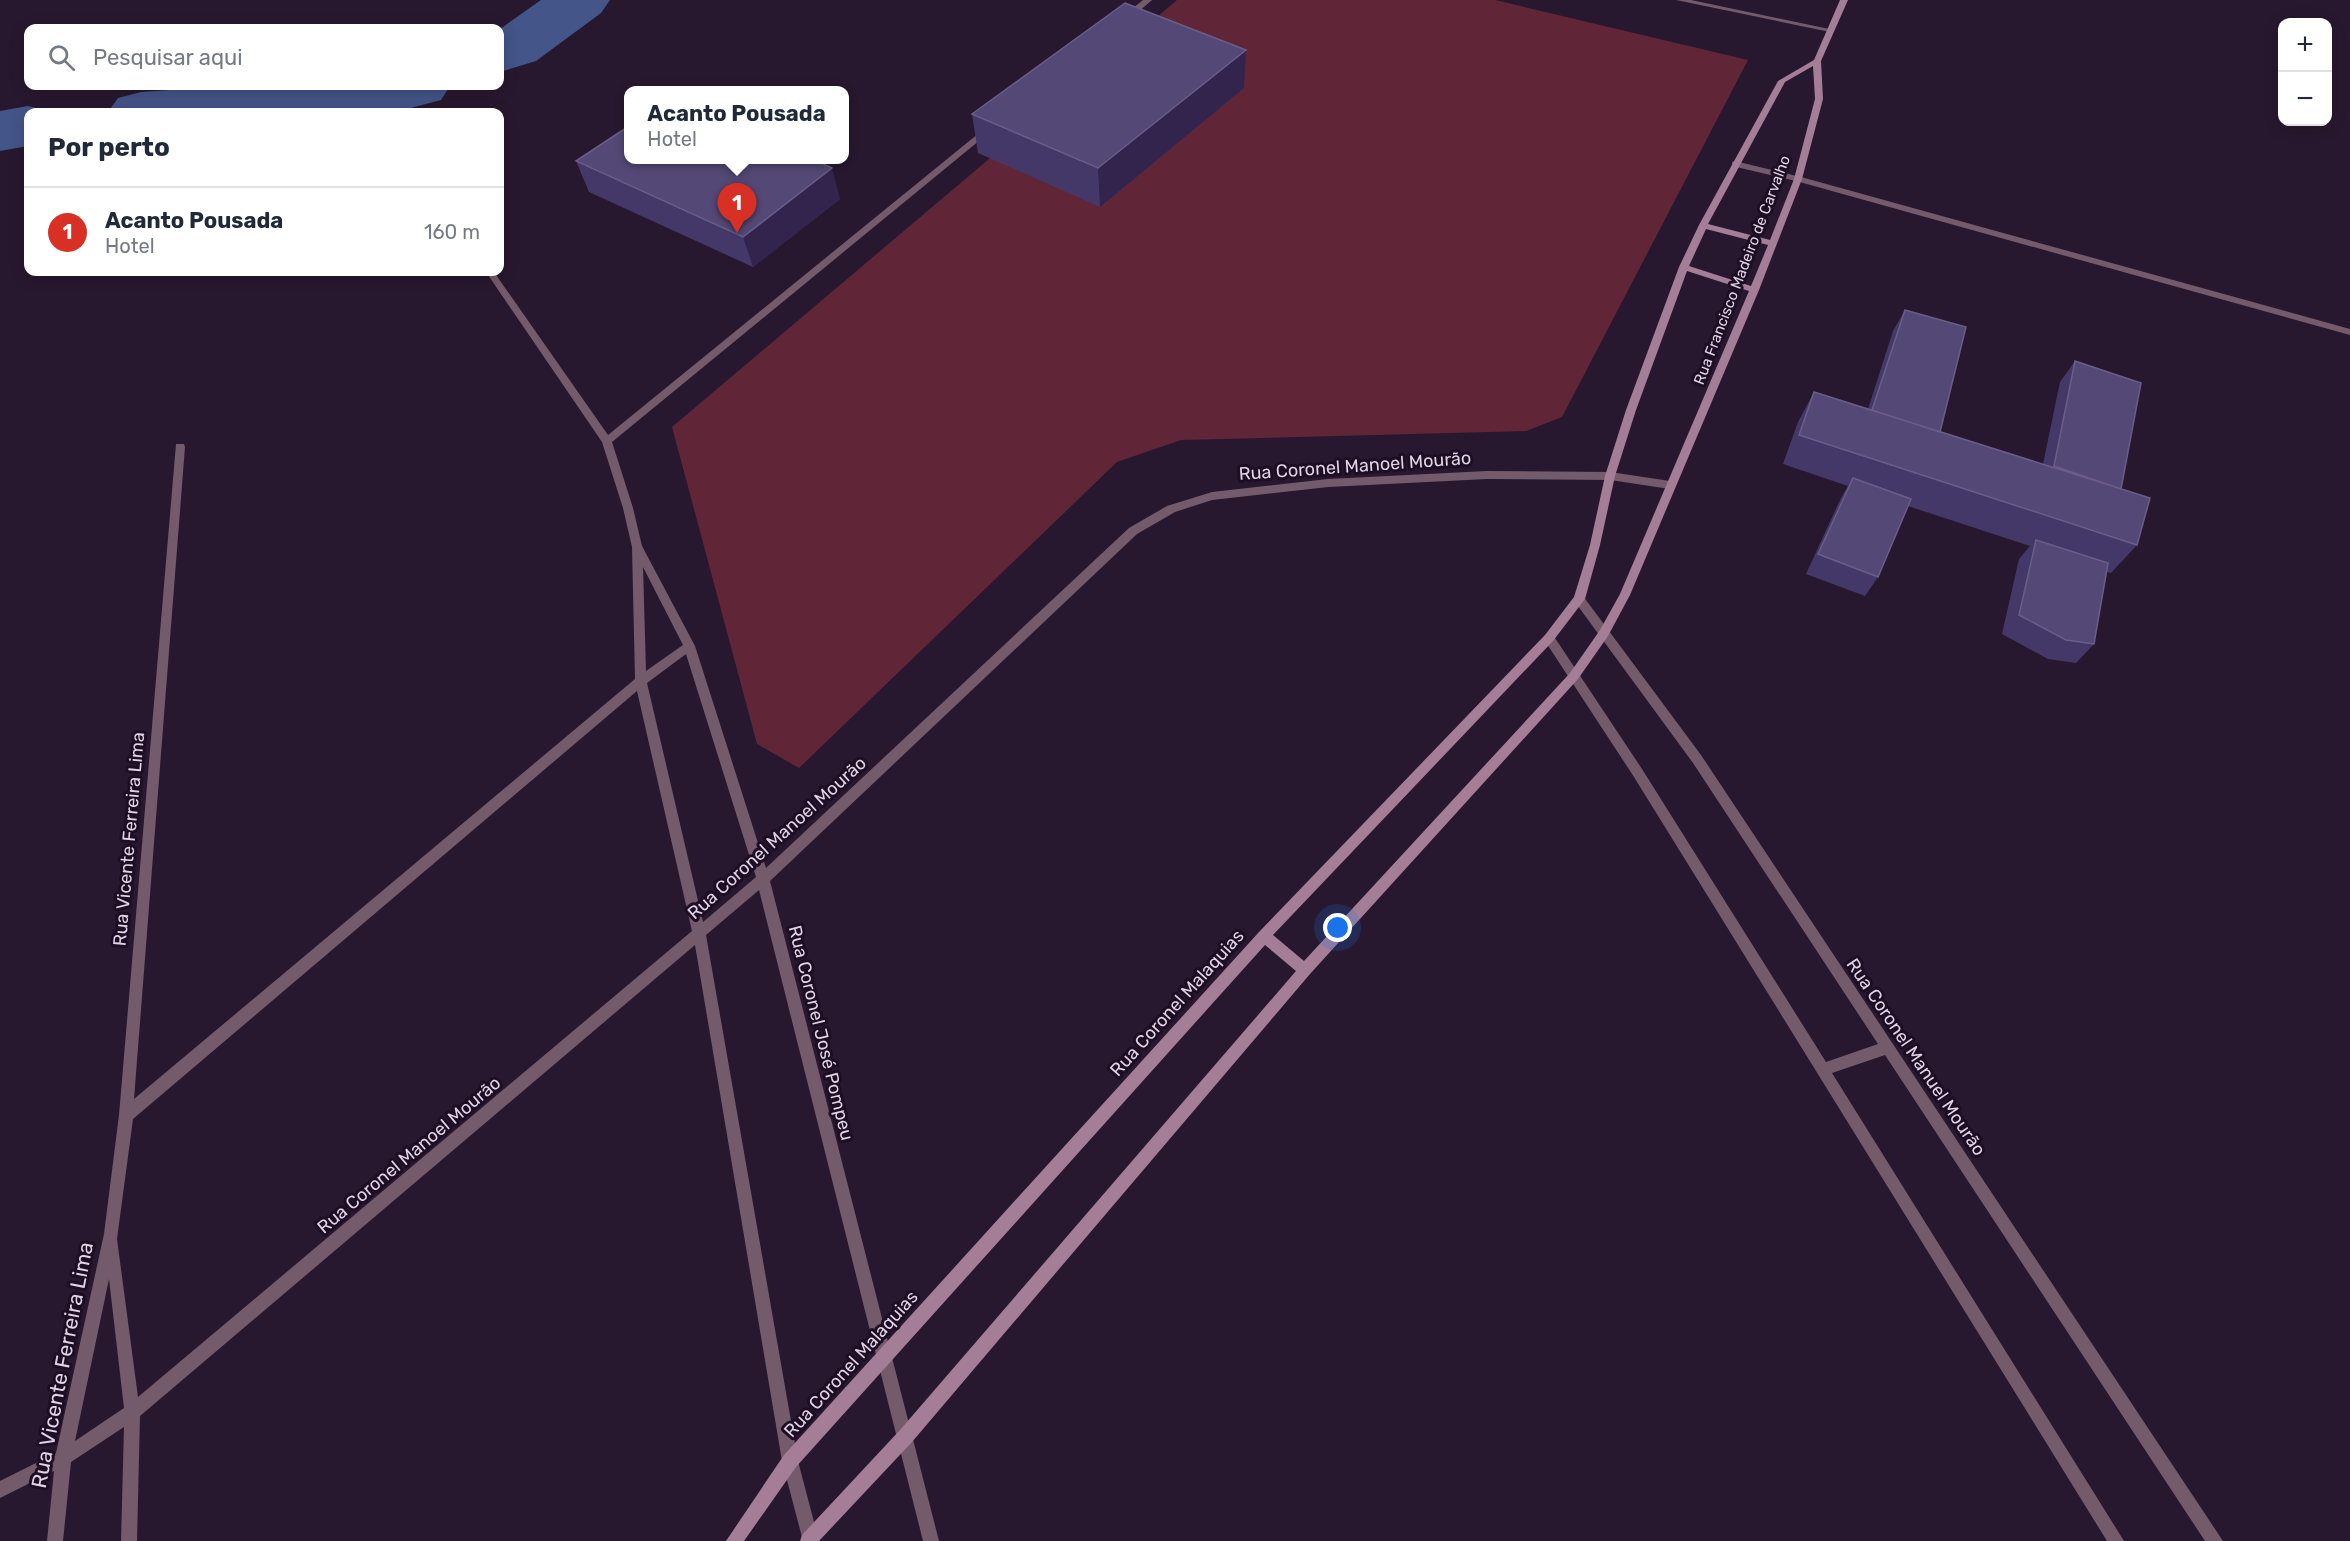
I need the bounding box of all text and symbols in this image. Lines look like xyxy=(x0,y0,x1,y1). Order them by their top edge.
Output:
map controls xyxy=(2278,18,2332,126)
button: + xyxy=(2278,18,2332,72)
search box xyxy=(24,24,504,90)
icon: search xyxy=(45,41,78,74)
text: Pesquisar aqui xyxy=(93,44,243,71)
button: − xyxy=(2278,72,2332,126)
popup xyxy=(624,86,849,164)
text: Acanto Pousada xyxy=(647,100,826,127)
text: Hotel xyxy=(647,127,697,151)
text: Por perto xyxy=(48,132,170,163)
street label: Rua Francisco Madeiro de Carvalho xyxy=(1690,153,1794,387)
pin: 1 xyxy=(718,184,756,233)
text: Acanto Pousada xyxy=(105,207,283,234)
text: 1 xyxy=(63,220,72,244)
text: 160 m xyxy=(424,220,480,244)
text: Hotel xyxy=(105,234,155,258)
street label: Rua Coronel Manoel Mourão xyxy=(1238,447,1472,485)
street label: Rua Vicente Ferreira Lima xyxy=(109,731,149,947)
street label: Rua Coronel Manoel Mourão xyxy=(683,752,871,924)
your location xyxy=(1323,913,1352,942)
street label: Rua Coronel José Pompeu xyxy=(784,923,858,1143)
street label: Rua Coronel Malaquias xyxy=(1105,925,1249,1081)
street label: Rua Coronel Manuel Mourão xyxy=(1842,954,1990,1160)
street label: Rua Coronel Manoel Mourão xyxy=(313,1072,505,1238)
street label: Rua Vicente Ferreira Lima xyxy=(26,1240,98,1490)
street label: Rua Coronel Malaquias xyxy=(779,1286,923,1442)

